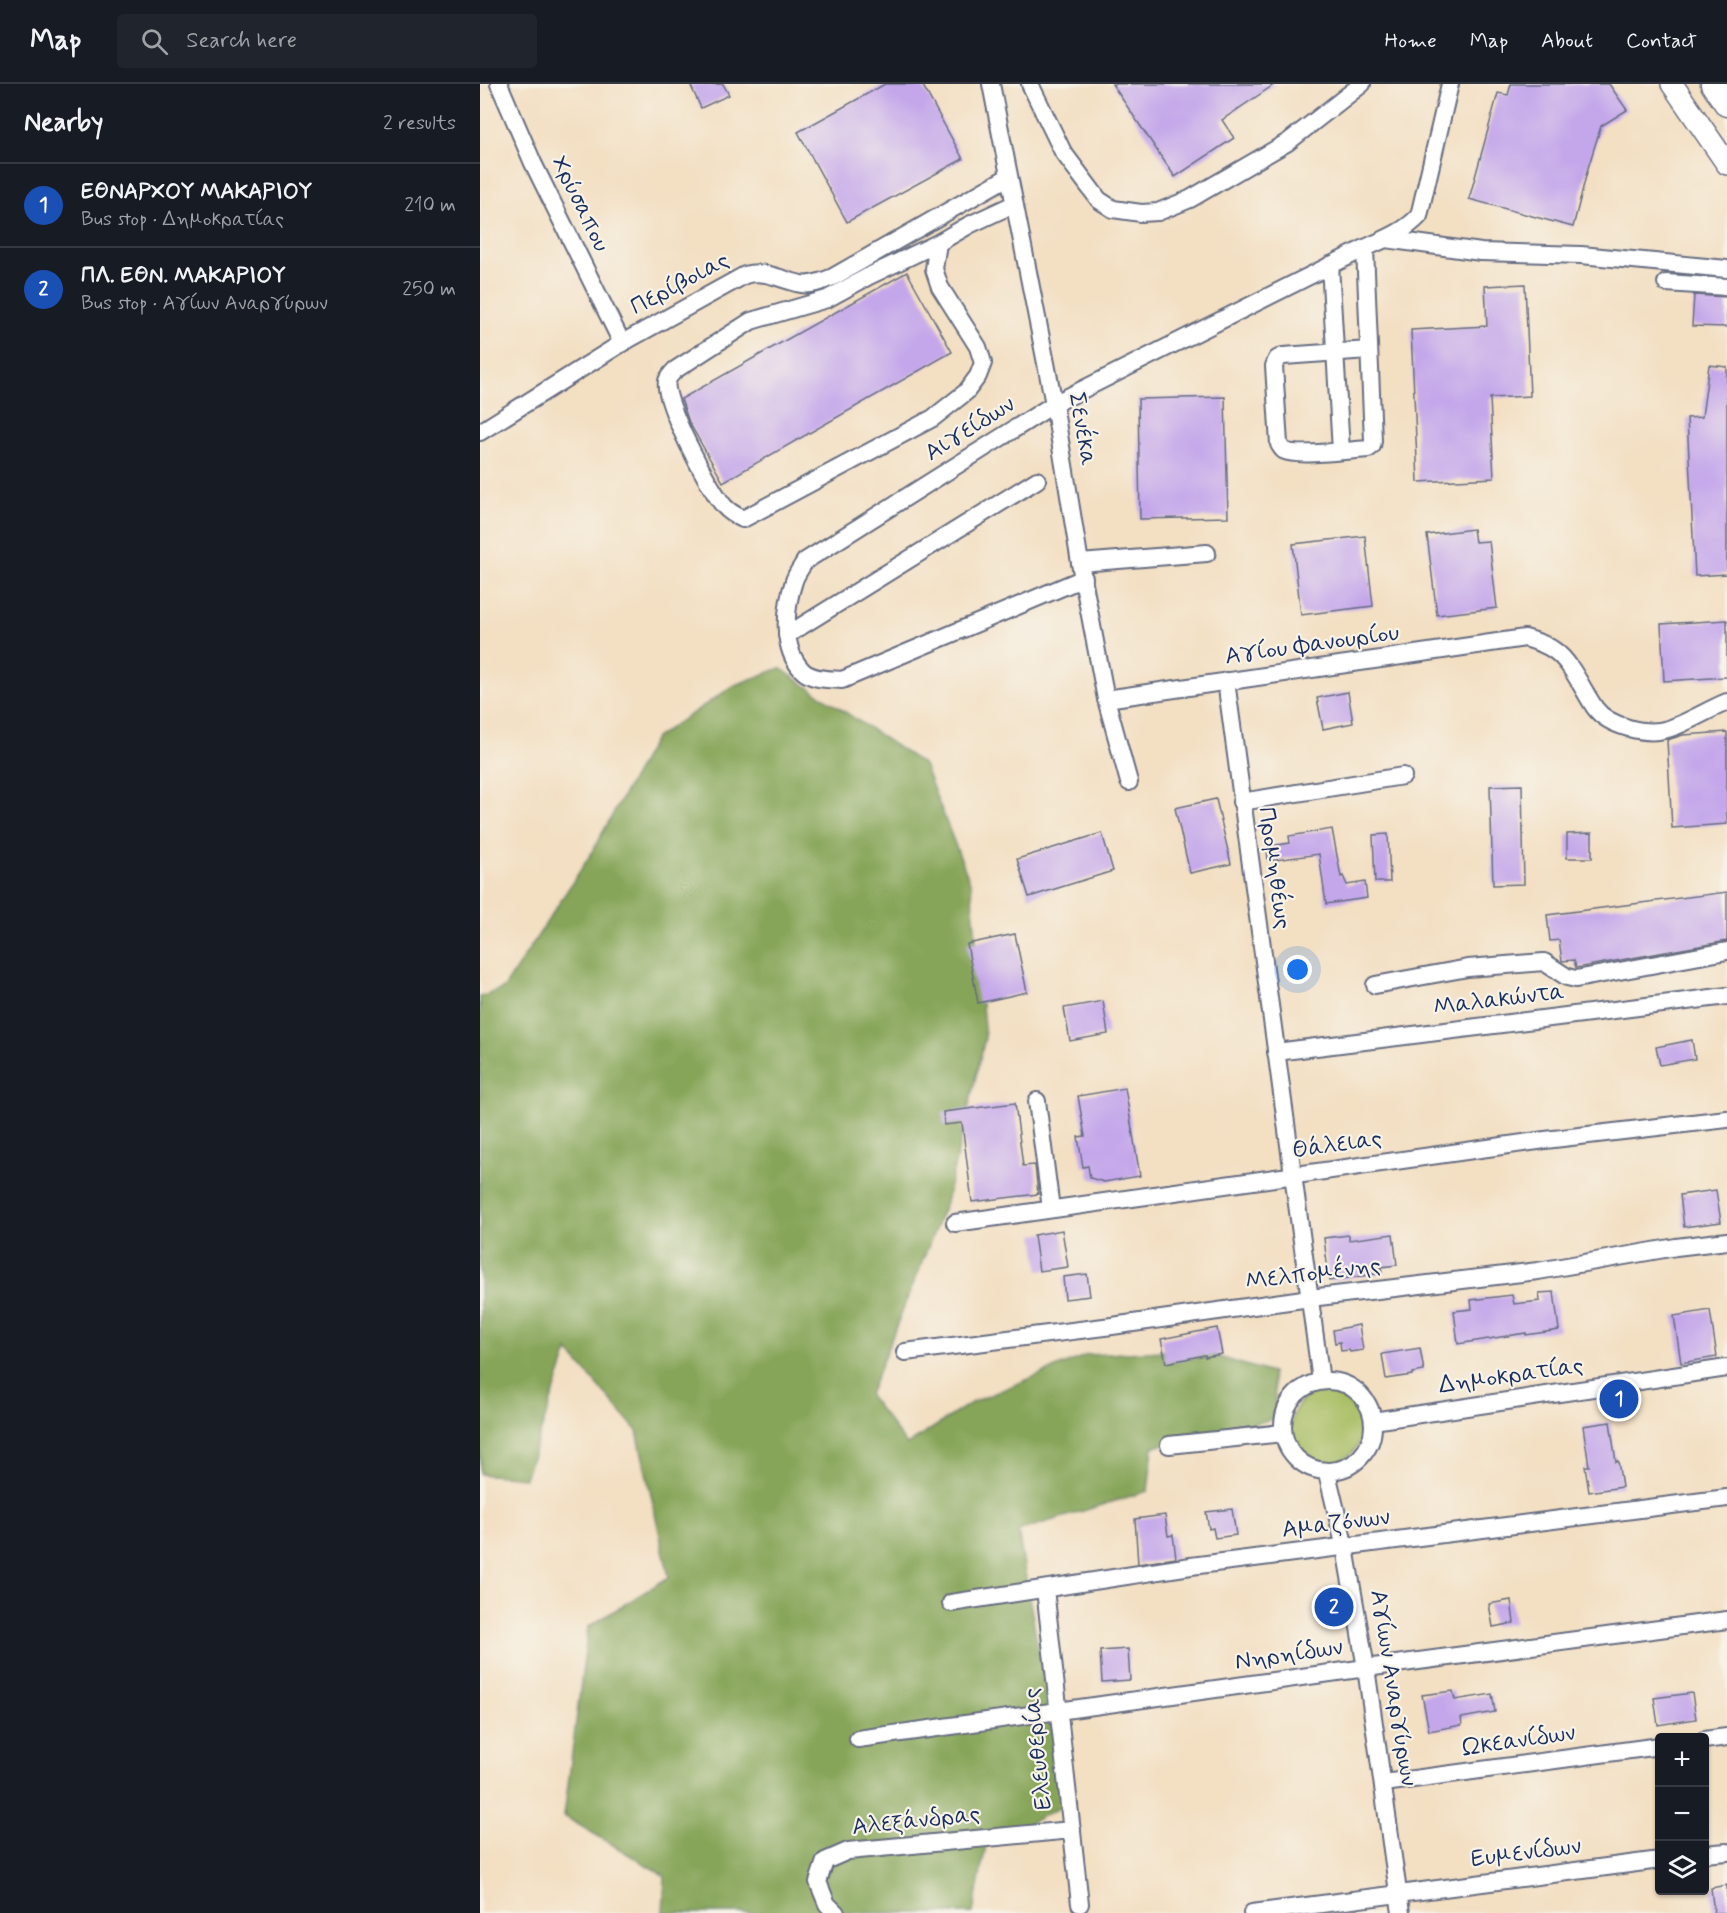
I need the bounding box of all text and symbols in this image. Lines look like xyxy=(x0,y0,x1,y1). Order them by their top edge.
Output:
search box xyxy=(117,14,537,68)
text: Map xyxy=(30,23,81,60)
icon: search xyxy=(138,25,171,58)
text: Search here xyxy=(186,27,297,55)
text: Home xyxy=(1385,27,1437,55)
text: Map xyxy=(1470,27,1508,55)
text: About xyxy=(1541,27,1593,55)
text: Contact xyxy=(1626,27,1697,55)
text: Nearby xyxy=(24,106,103,140)
text: 2 results xyxy=(383,110,456,137)
street label: Χρύσαπου xyxy=(543,151,617,257)
text: ΕΘΝΑΡΧΟΥ ΜΑΚΑΡΙΟΥ xyxy=(81,178,312,206)
text: 1 xyxy=(39,192,48,219)
text: 210 m xyxy=(404,192,456,219)
text: Bus stop · Δημοκρατίας xyxy=(81,206,284,233)
street label: Περίβοιας xyxy=(625,245,735,323)
text: ΠΛ. ΕΘΝ. ΜΑΚΑΡΙΟΥ xyxy=(81,262,286,290)
text: 2 xyxy=(39,276,48,303)
text: 250 m xyxy=(402,276,456,303)
text: Bus stop · Αγίων Αναργύρων xyxy=(81,290,328,317)
street label: Αιγείδων xyxy=(919,389,1021,469)
street label: Σενέκα xyxy=(1060,390,1105,468)
street label: Αγίου Φανουρίου xyxy=(1223,617,1401,673)
street label: Προμηθέως xyxy=(1250,805,1299,931)
your location xyxy=(1283,955,1312,984)
street label: Μαλακώντα xyxy=(1432,977,1566,1023)
street label: Θάλειας xyxy=(1290,1123,1384,1167)
street label: Μελπομένης xyxy=(1243,1249,1383,1298)
street label: Δημοκρατίας xyxy=(1437,1351,1585,1401)
pin: 1 xyxy=(1600,1376,1638,1422)
street label: Αμαζόνων xyxy=(1280,1502,1392,1546)
pin: 2 xyxy=(1314,1584,1354,1630)
street label: Αγίων Αναργύρων xyxy=(1362,1588,1424,1788)
street label: Νηρηίδων xyxy=(1233,1632,1345,1678)
street label: Ελευθερίας xyxy=(1016,1686,1060,1812)
street label: Ωκεανίδων xyxy=(1459,1718,1577,1764)
map controls xyxy=(1655,1733,1709,1895)
button: + xyxy=(1655,1733,1709,1787)
button: − xyxy=(1655,1787,1709,1841)
street label: Αλεξάνδρας xyxy=(850,1799,982,1843)
street label: Ευμενίδων xyxy=(1469,1831,1583,1875)
button: layers xyxy=(1655,1841,1709,1895)

